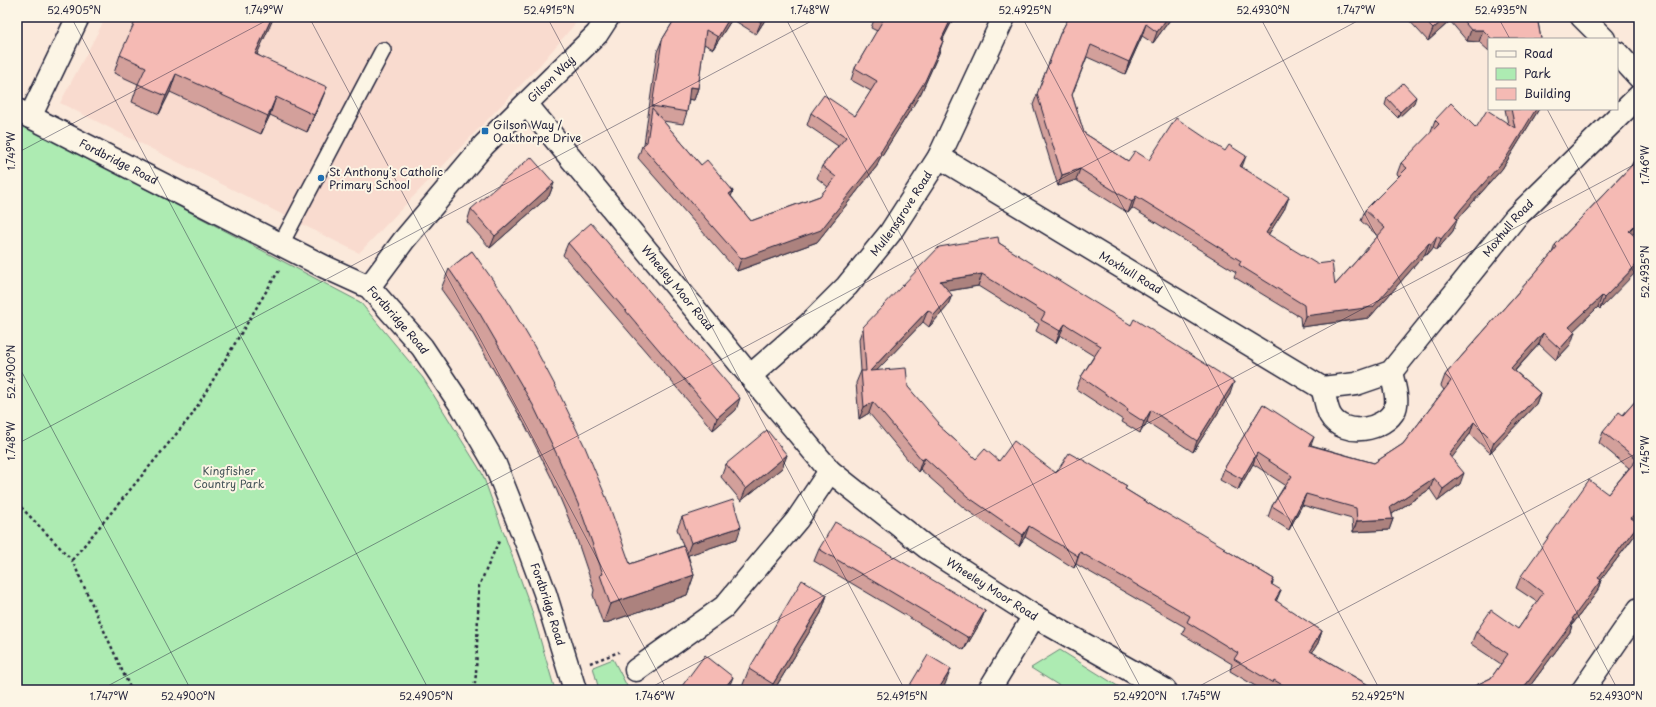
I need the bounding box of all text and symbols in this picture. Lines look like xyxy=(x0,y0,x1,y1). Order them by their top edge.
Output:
text: 52.4905°N xyxy=(47,2,101,17)
text: 1.749°W xyxy=(245,2,284,17)
text: 52.4915°N xyxy=(523,2,575,17)
text: 1.748°W xyxy=(790,2,830,17)
text: 52.4925°N xyxy=(998,2,1052,17)
text: 52.4930°N xyxy=(1236,2,1290,17)
text: 1.747°W xyxy=(1337,2,1376,17)
text: 52.4935°N xyxy=(1475,2,1528,17)
legend xyxy=(1488,38,1618,110)
text: Road xyxy=(1524,44,1553,62)
street label: Gilson Way xyxy=(523,51,579,106)
text: Park xyxy=(1524,64,1551,82)
text: Building xyxy=(1524,84,1571,102)
place label: Gilson Way / Oakthorpe Drive xyxy=(493,116,581,146)
marker: Gilson Way / Oakthorpe Drive xyxy=(480,126,490,136)
text: 1.749°W xyxy=(3,131,18,170)
street label: Fordbridge Road xyxy=(77,134,161,188)
text: 1.746°W xyxy=(1637,144,1652,185)
place label: St Anthony's Catholic Primary School xyxy=(329,163,443,193)
street label: Mullensgrove Road xyxy=(866,167,936,260)
marker: St Anthony's Catholic Primary School xyxy=(316,173,326,183)
street label: Moxhull Road xyxy=(1478,195,1537,260)
street label: Wheeley Moor Road xyxy=(638,241,718,334)
text: 52.4935°N xyxy=(1637,245,1652,298)
street label: Moxhull Road xyxy=(1096,247,1166,298)
street label: Fordbridge Road xyxy=(364,282,433,357)
text: 52.4900°N xyxy=(3,344,18,399)
text: 1.748°W xyxy=(3,421,18,461)
text: 1.745°W xyxy=(1637,435,1652,474)
park label: Kingfisher Country Park xyxy=(193,462,265,492)
street label: Wheeley Moor Road xyxy=(943,553,1041,625)
street label: Fordbridge Road xyxy=(527,560,570,648)
text: 1.747°W xyxy=(90,688,129,703)
text: 52.4900°N xyxy=(161,688,216,703)
text: 52.4905°N xyxy=(399,688,453,703)
text: 1.746°W xyxy=(635,688,676,703)
text: 52.4915°N xyxy=(876,688,928,703)
text: 52.4920°N xyxy=(1113,688,1167,703)
text: 1.745°W xyxy=(1182,688,1221,703)
text: 52.4925°N xyxy=(1351,688,1405,703)
text: 52.4930°N xyxy=(1589,688,1643,703)

